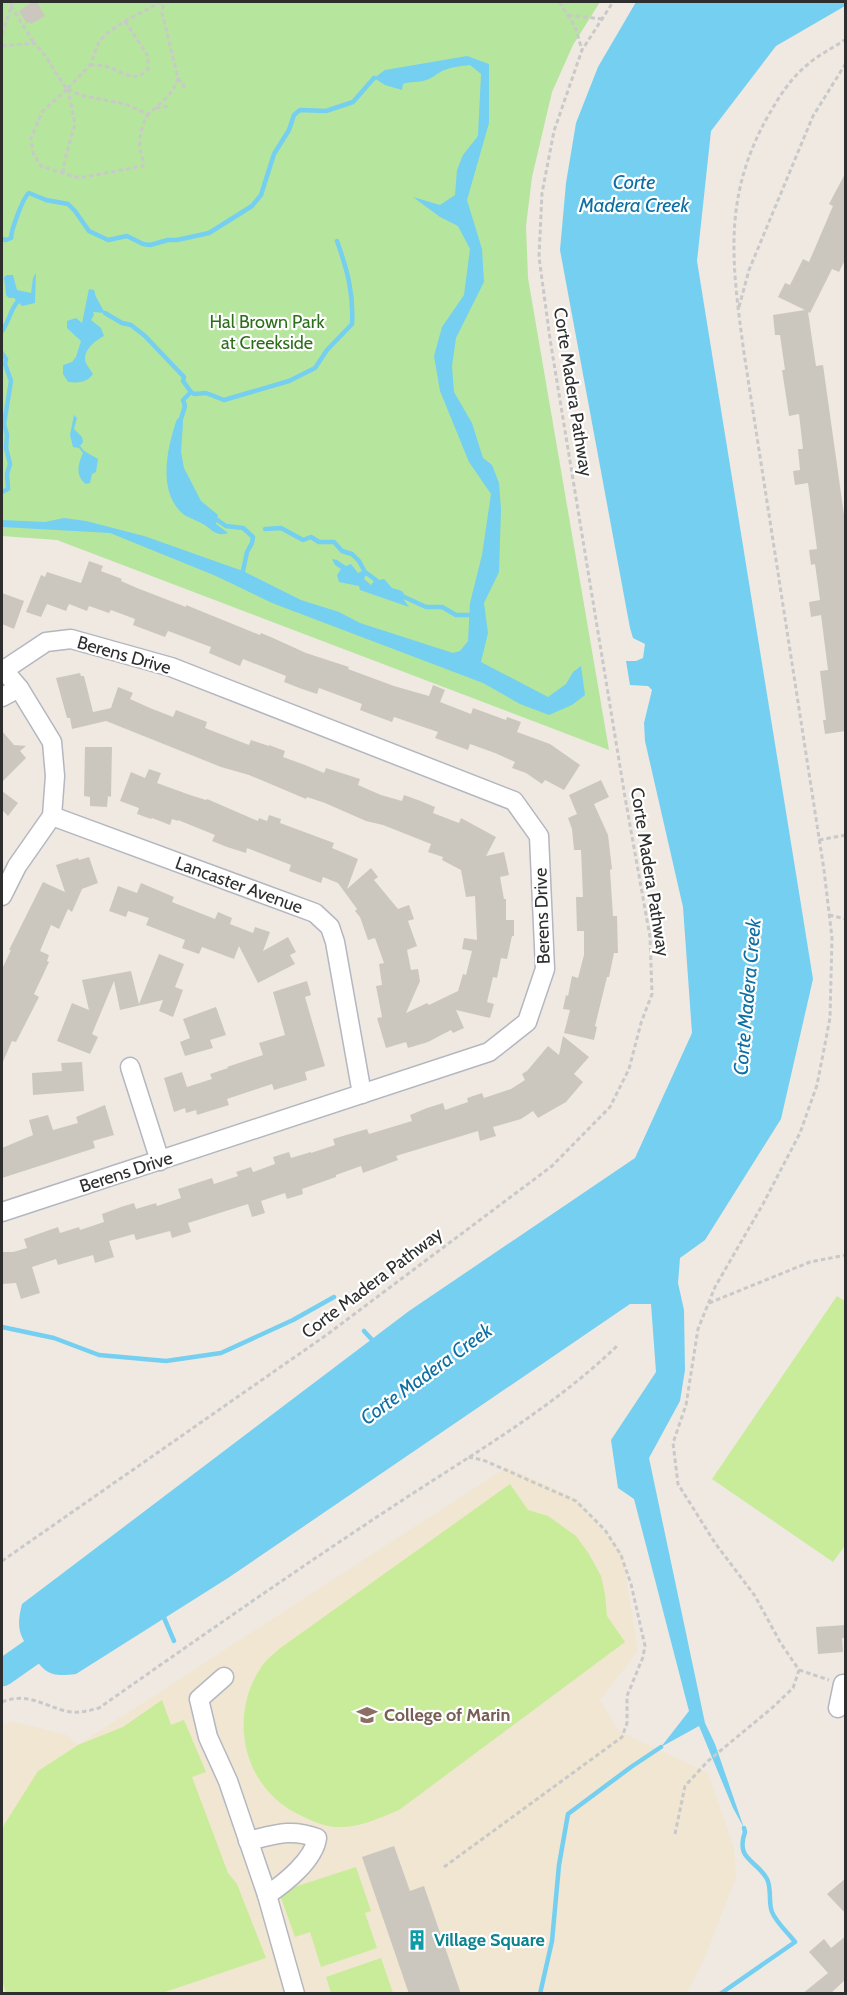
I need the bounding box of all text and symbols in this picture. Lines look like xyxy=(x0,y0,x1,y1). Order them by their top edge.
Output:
water label: Corte Madera Creek xyxy=(578,170,691,217)
street label: Corte Madera Pathway xyxy=(549,306,597,478)
park label: Hal Brown Park at Creekside xyxy=(210,311,325,354)
street label: Berens Drive xyxy=(75,631,173,679)
street label: Corte Madera Pathway xyxy=(626,786,674,958)
street label: Lancaster Avenue xyxy=(172,852,306,918)
street label: Berens Drive xyxy=(529,867,555,965)
water label: Corte Madera Creek xyxy=(728,916,766,1076)
street label: Berens Drive xyxy=(77,1147,175,1197)
street label: Corte Madera Pathway xyxy=(297,1223,447,1343)
water label: Corte Madera Creek xyxy=(355,1317,498,1430)
school or university icon: College of Marin xyxy=(355,1703,379,1727)
place label: College of Marin xyxy=(384,1704,510,1726)
building icon: Village Square xyxy=(405,1928,429,1952)
place label: Village Square xyxy=(434,1929,545,1951)

